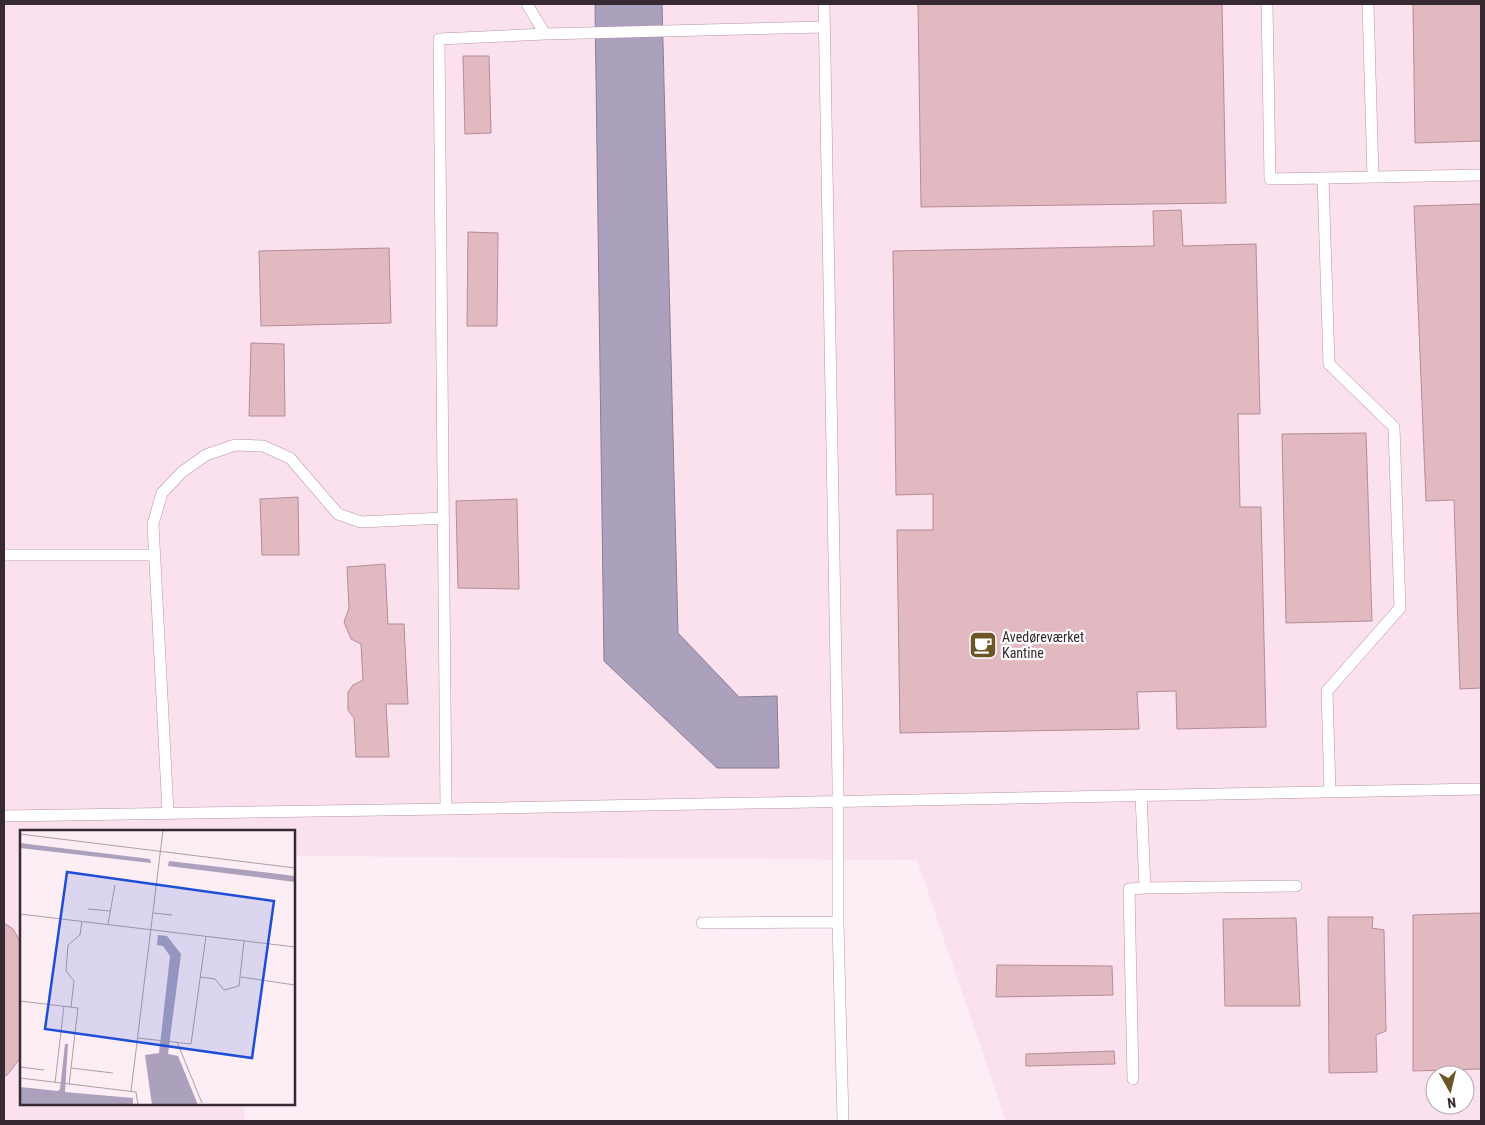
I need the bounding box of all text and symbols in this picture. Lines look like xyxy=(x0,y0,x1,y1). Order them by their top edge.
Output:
place label: Avedøreværket Kantine xyxy=(1002,629,1084,661)
cafe icon: Avedøreværket Kantine xyxy=(968,630,998,660)
inset map xyxy=(20,830,295,1105)
north arrow xyxy=(1425,1065,1475,1115)
text: N xyxy=(1446,1094,1457,1111)

